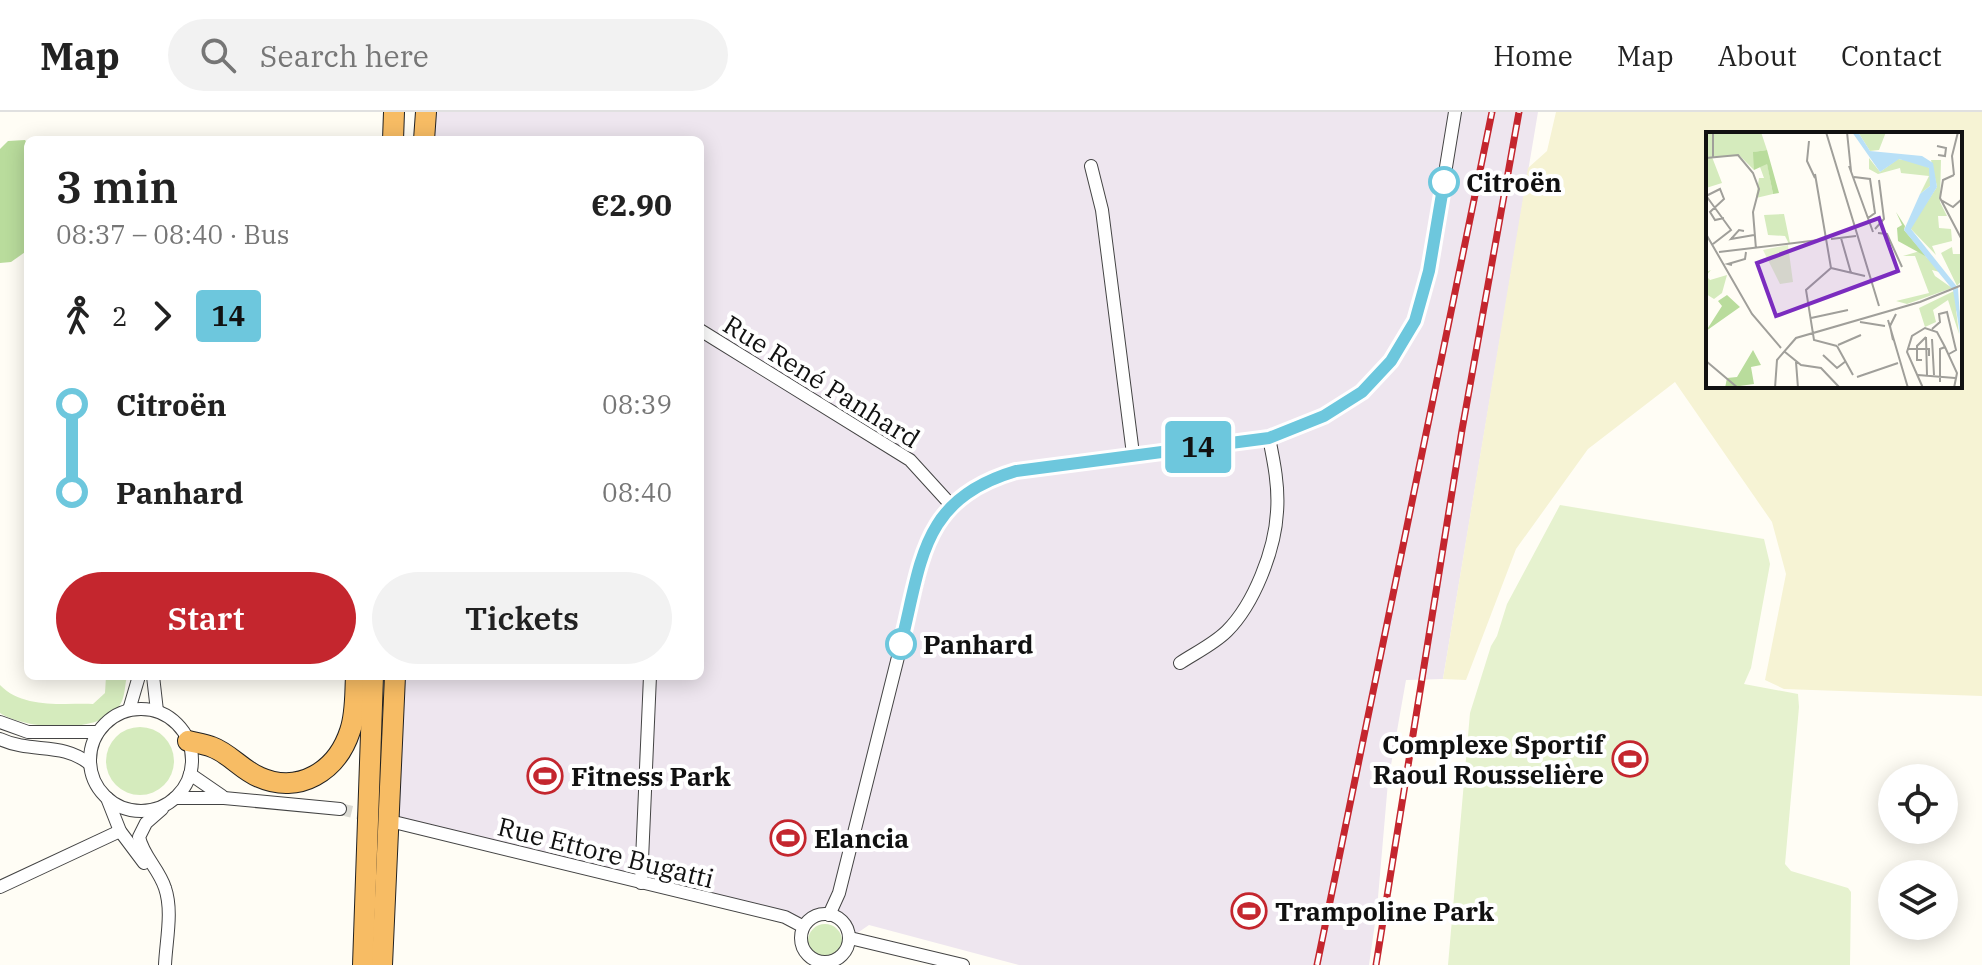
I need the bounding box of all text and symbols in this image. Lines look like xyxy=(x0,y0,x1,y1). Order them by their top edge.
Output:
search box xyxy=(168,19,728,91)
text: Map xyxy=(40,31,120,80)
icon: search xyxy=(196,33,240,77)
text: Search here xyxy=(260,36,429,75)
text: Home xyxy=(1493,37,1573,74)
text: Map xyxy=(1617,37,1674,74)
text: About xyxy=(1718,37,1797,74)
text: Contact xyxy=(1841,37,1942,74)
inset map xyxy=(1706,132,1962,388)
text: 3 min xyxy=(56,158,178,215)
place label: Citroën xyxy=(1466,165,1562,199)
marker: Citroën xyxy=(1429,167,1459,197)
text: €2.90 xyxy=(591,185,672,224)
text: 08:37 – 08:40 · Bus xyxy=(56,217,290,251)
icon: walk xyxy=(56,294,100,338)
icon: forward xyxy=(140,294,184,338)
text: 14 xyxy=(212,297,245,334)
text: 2 xyxy=(112,299,128,333)
street label: Rue René Panhard xyxy=(717,307,927,455)
text: Citroën xyxy=(116,385,227,424)
text: 08:39 xyxy=(602,387,672,421)
line badge: 14 xyxy=(1162,421,1234,473)
text: 14 xyxy=(1181,428,1215,465)
text: Panhard xyxy=(116,473,243,512)
text: 08:40 xyxy=(602,475,672,509)
button: Start xyxy=(56,572,356,664)
button: Tickets xyxy=(372,572,672,664)
place label: Panhard xyxy=(923,627,1033,661)
marker: Panhard xyxy=(886,629,916,659)
place label: Complexe Sportif Raoul Rousselière xyxy=(1373,727,1606,791)
sports icon: Complexe Sportif Raoul Rousselière xyxy=(1611,740,1649,778)
sports icon: Fitness Park xyxy=(526,757,564,795)
place label: Fitness Park xyxy=(571,759,732,793)
map controls xyxy=(1878,764,1958,940)
button: locate xyxy=(1878,764,1958,844)
street label: Rue Ettore Bugatti xyxy=(494,809,718,895)
sports icon: Elancia xyxy=(769,819,807,857)
place label: Elancia xyxy=(814,821,909,855)
button: layers xyxy=(1878,860,1958,940)
sports icon: Trampoline Park xyxy=(1230,892,1268,930)
place label: Trampoline Park xyxy=(1275,894,1495,928)

